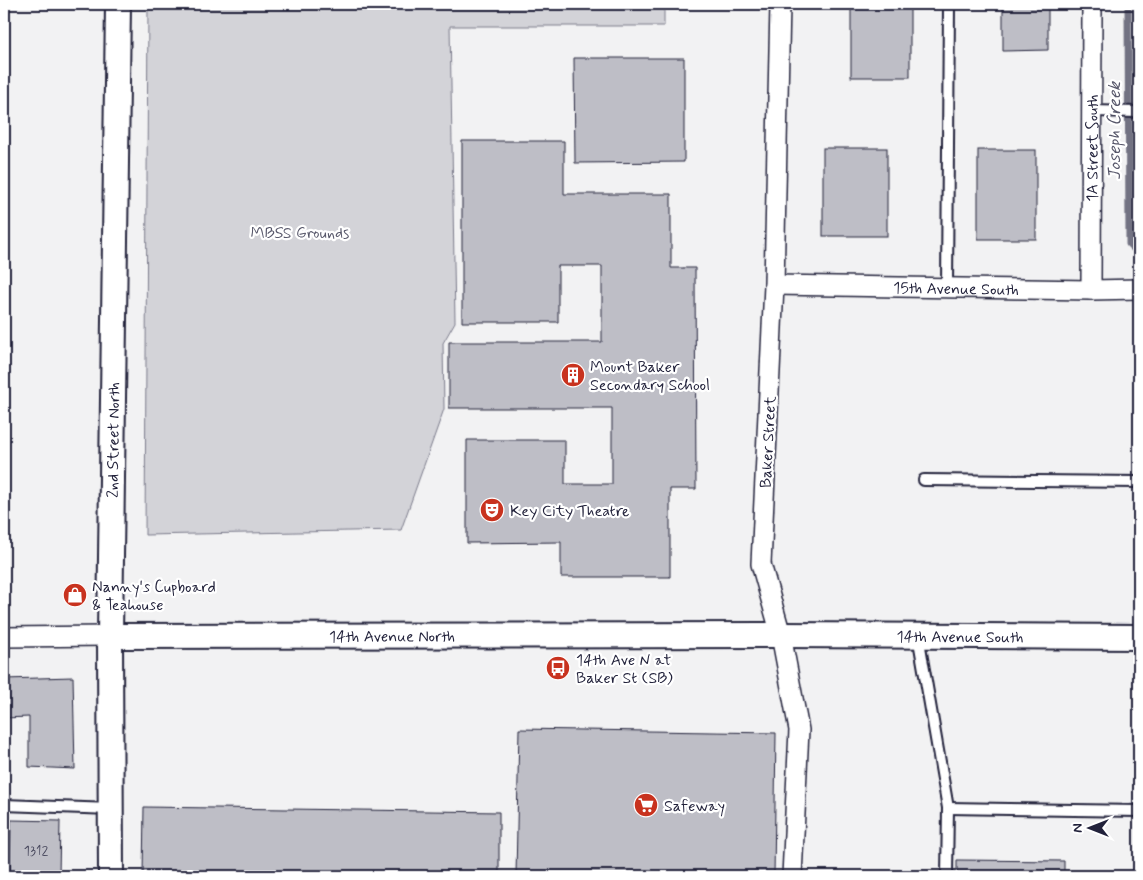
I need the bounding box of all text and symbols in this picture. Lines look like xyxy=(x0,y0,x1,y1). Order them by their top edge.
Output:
water label: Joseph Creek xyxy=(1103,81,1127,180)
street label: 1A Street South xyxy=(1082,94,1104,202)
park label: MBSS Grounds xyxy=(251,223,349,244)
street label: 15th Avenue South xyxy=(893,278,1019,301)
place label: Mount Baker Secondary School xyxy=(590,357,710,396)
building icon: Mount Baker Secondary School xyxy=(560,362,586,388)
street label: 2nd Street North xyxy=(103,382,125,498)
street label: Baker Street xyxy=(756,395,781,489)
theatre icon: Key City Theatre xyxy=(479,497,505,523)
place label: Key City Theatre xyxy=(510,501,630,522)
place label: Nanny's Cupboard & Teahouse xyxy=(92,577,216,616)
shop icon: Nanny's Cupboard & Teahouse xyxy=(62,582,88,608)
street label: 14th Avenue North xyxy=(329,626,455,648)
street label: 14th Avenue South xyxy=(896,627,1023,648)
place label: 14th Ave N at Baker St (SB) xyxy=(576,650,673,689)
bus stop icon: 14th Ave N at Baker St (SB) xyxy=(545,655,571,681)
supermarket icon: Safeway xyxy=(633,792,659,818)
place label: Safeway xyxy=(664,796,725,817)
north arrow xyxy=(1066,802,1116,852)
text: N xyxy=(1069,823,1087,833)
house number: 1312 xyxy=(24,842,48,860)

